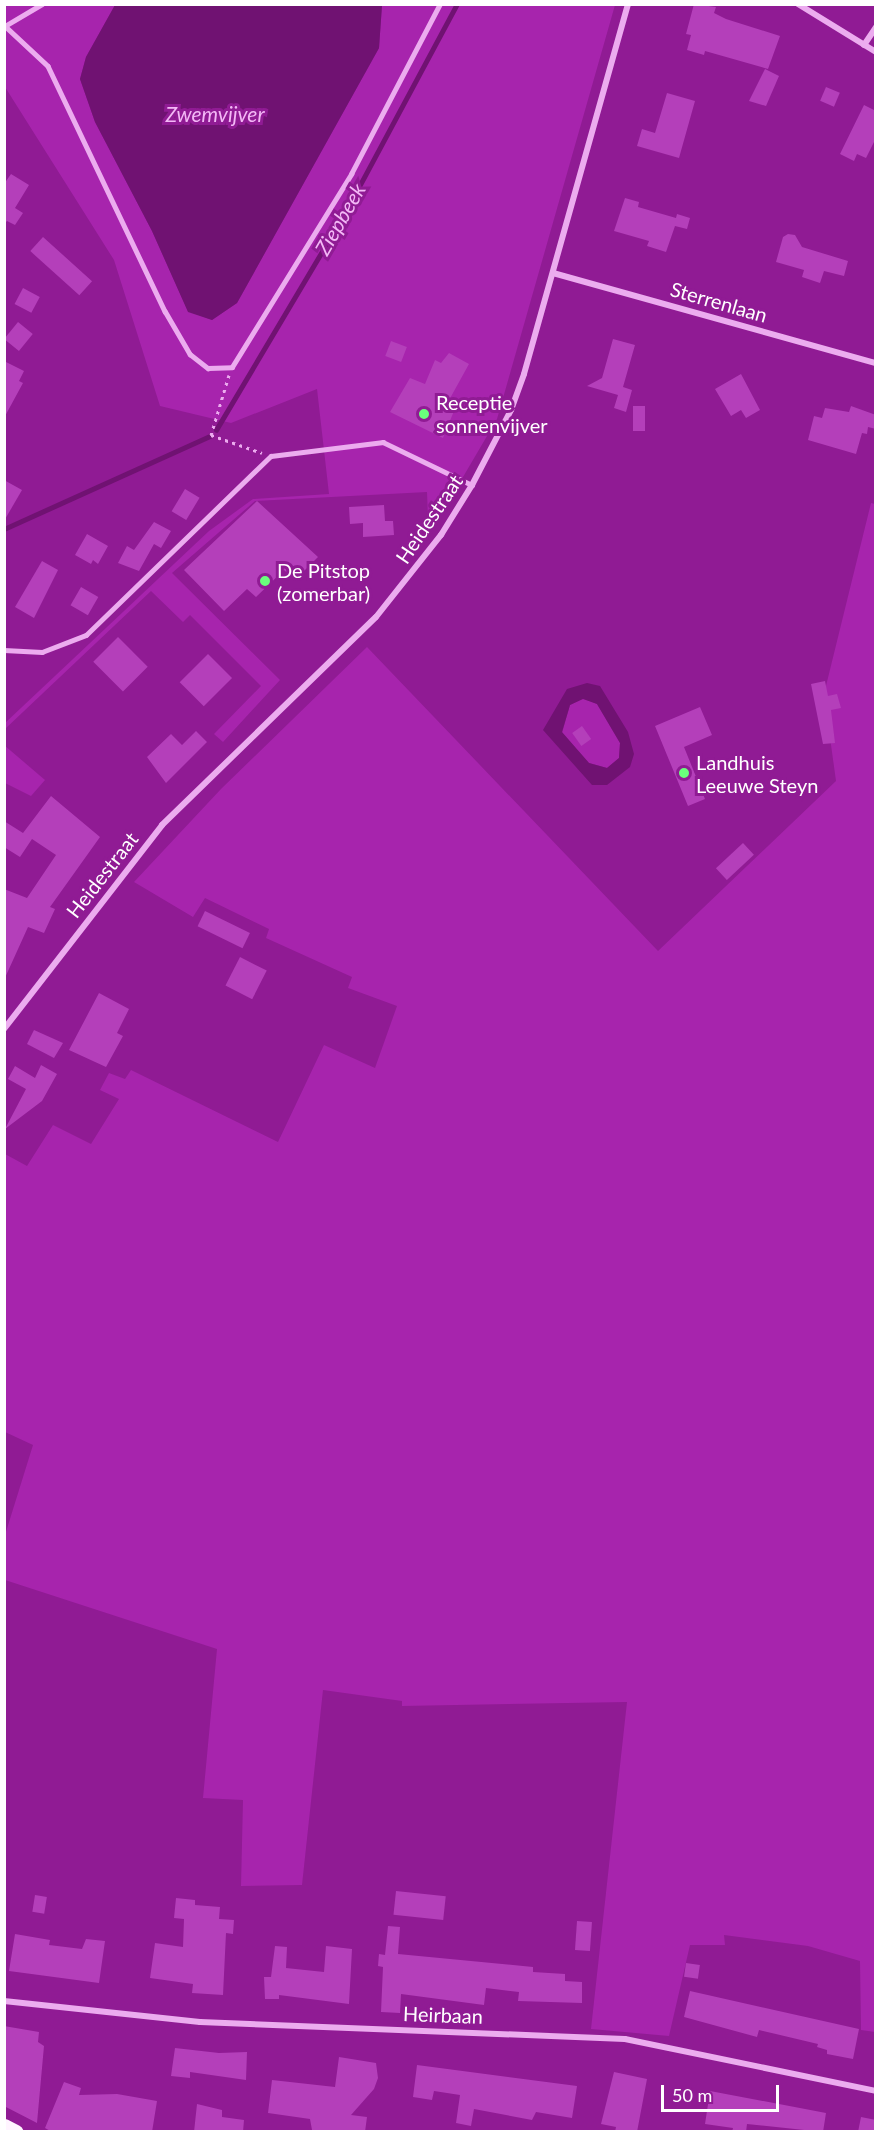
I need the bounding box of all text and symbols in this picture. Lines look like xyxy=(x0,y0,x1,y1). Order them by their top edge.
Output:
water label: Zwemvijver xyxy=(165,101,265,127)
water label: Ziepbeek xyxy=(309,179,371,259)
street label: Sterrenlaan xyxy=(668,277,770,327)
place label: Receptie sonnenvijver xyxy=(436,390,548,437)
marker: Receptie sonnenvijver xyxy=(417,407,431,421)
street label: Heidestraat xyxy=(391,470,467,568)
place label: De Pitstop (zomerbar) xyxy=(277,558,370,605)
marker: De Pitstop (zomerbar) xyxy=(258,574,272,588)
place label: Landhuis Leeuwe Steyn xyxy=(696,750,818,797)
marker: Landhuis Leeuwe Steyn xyxy=(677,766,691,780)
street label: Heidestraat xyxy=(61,827,143,923)
street label: Heirbaan xyxy=(403,2002,483,2028)
scale bar xyxy=(664,2073,782,2111)
text: 50 m xyxy=(672,2084,712,2106)

